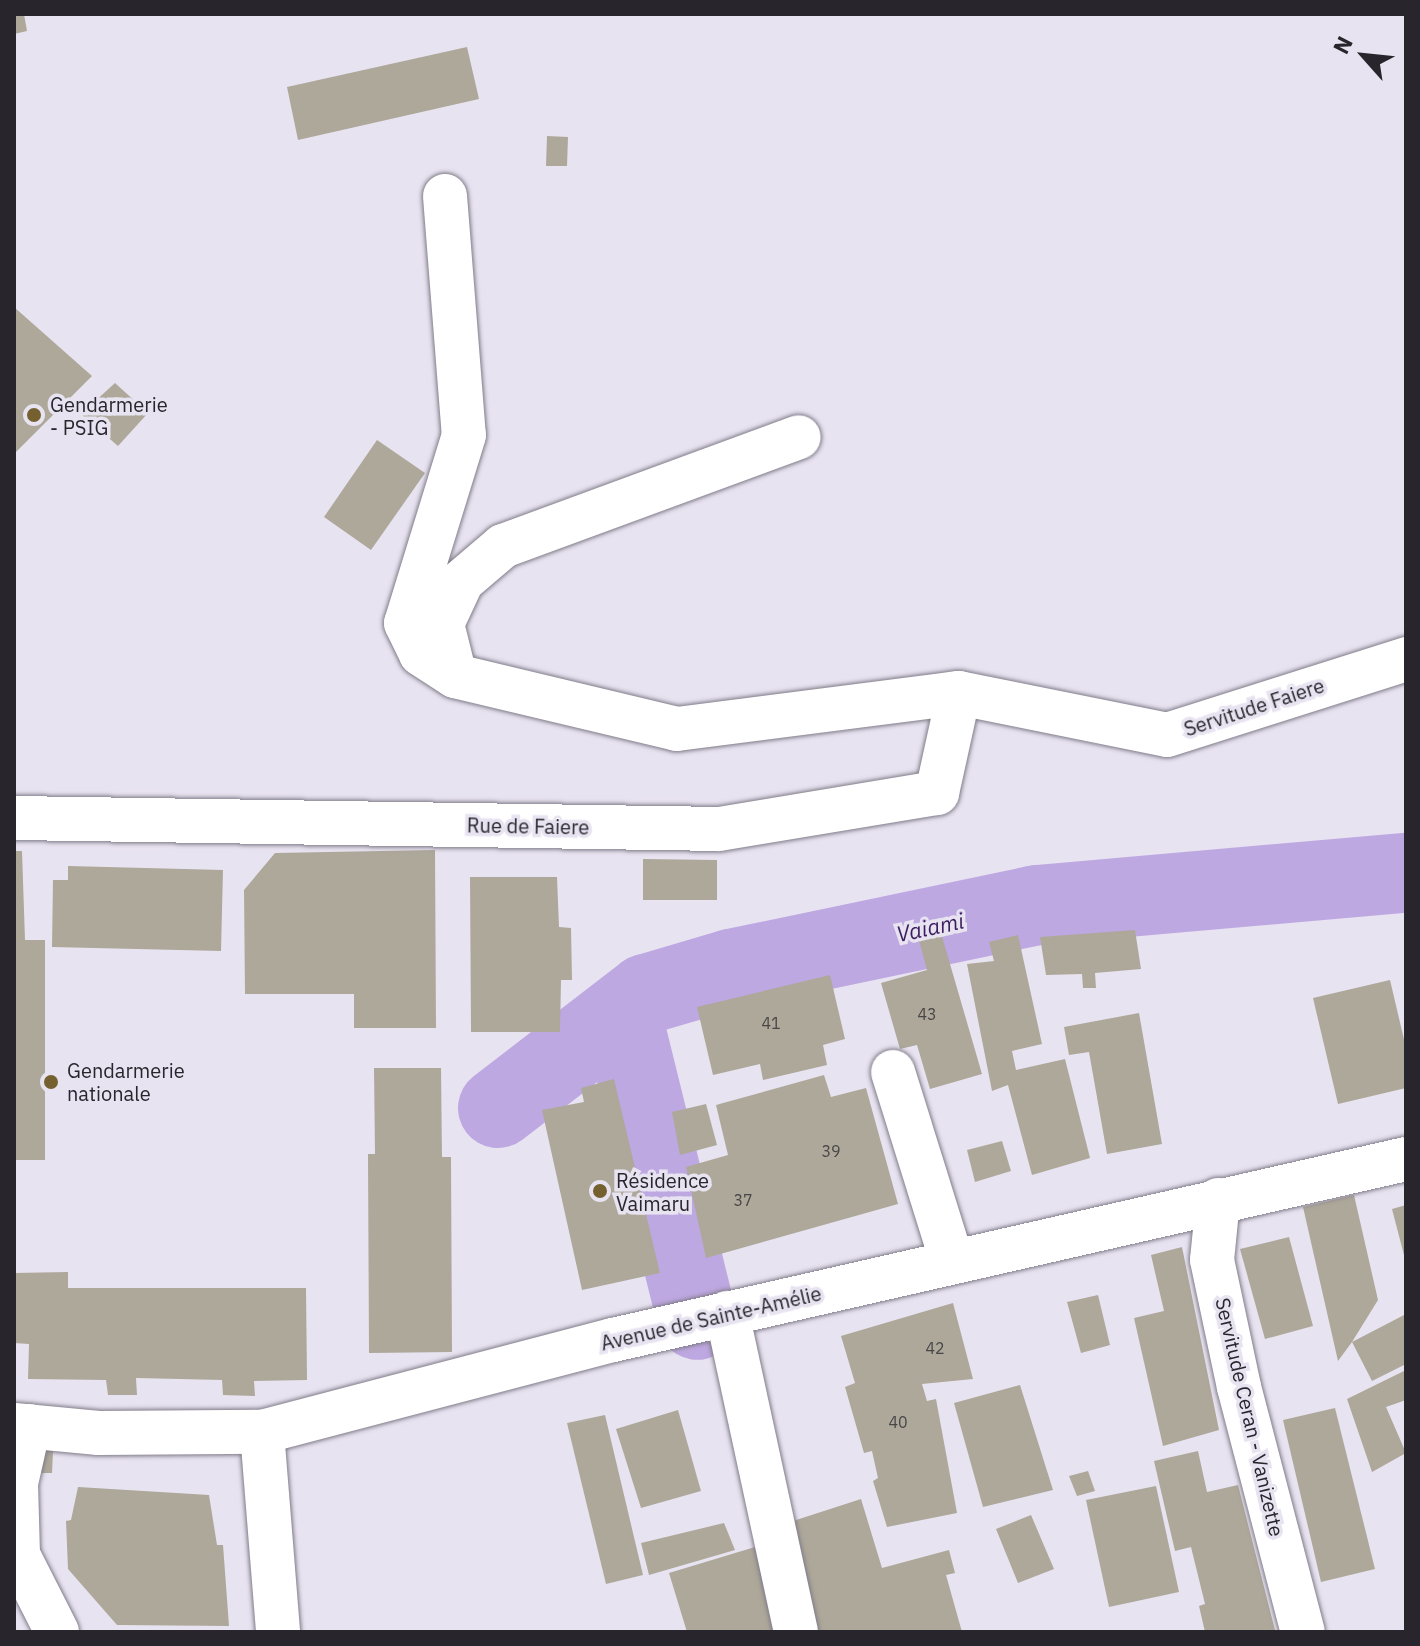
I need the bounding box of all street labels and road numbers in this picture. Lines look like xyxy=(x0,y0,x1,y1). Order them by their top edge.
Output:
street label: Servitude Faiere xyxy=(1181,673,1327,741)
street label: Rue de Faiere xyxy=(467,813,589,839)
street label: Avenue de Sainte-Amélie xyxy=(598,1281,824,1355)
street label: Servitude Ceran - Vanizette xyxy=(1211,1295,1289,1539)

